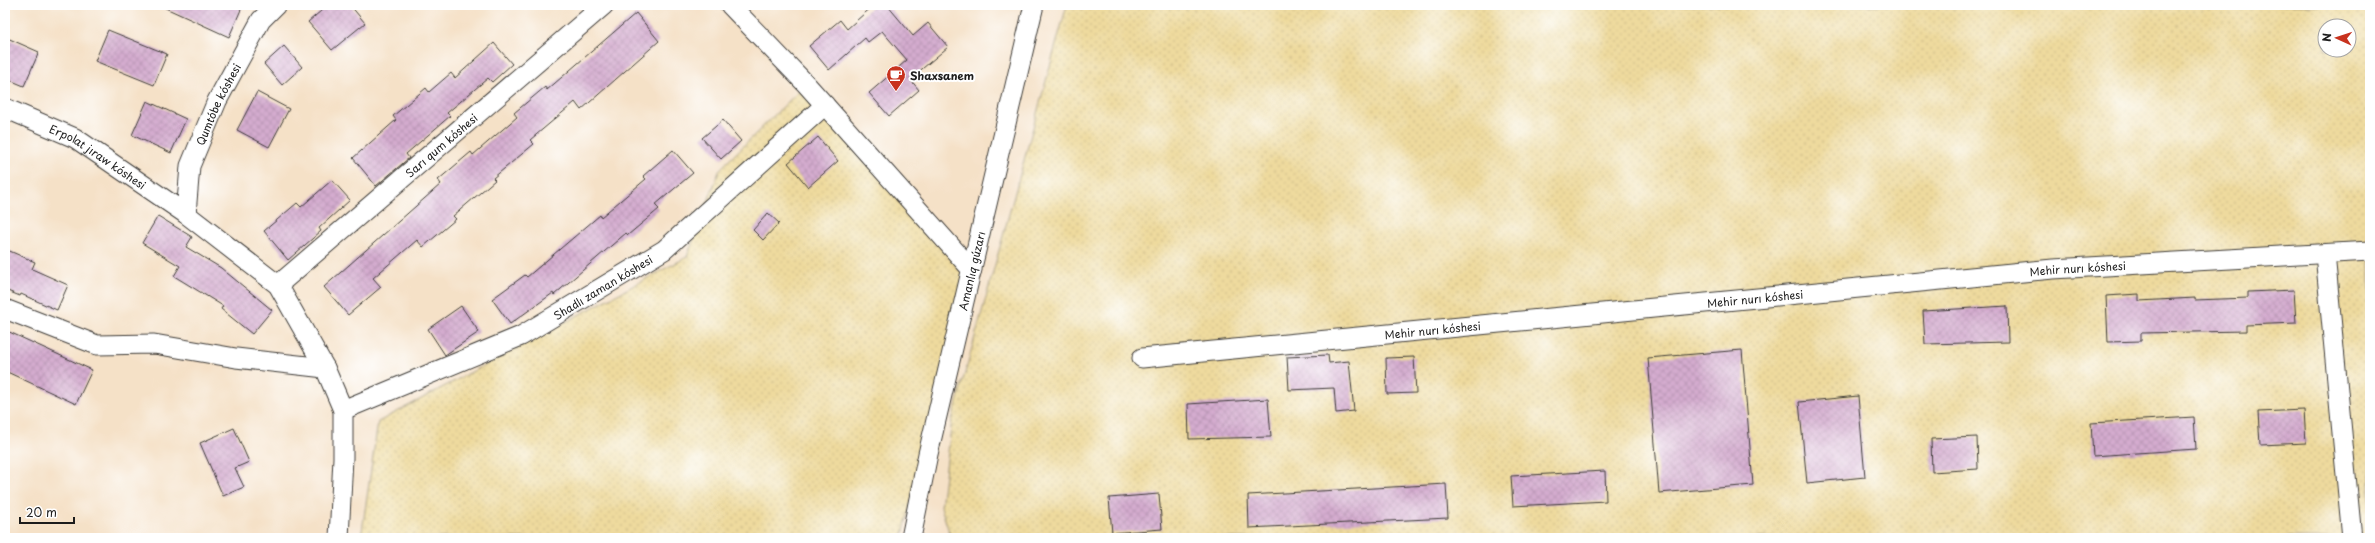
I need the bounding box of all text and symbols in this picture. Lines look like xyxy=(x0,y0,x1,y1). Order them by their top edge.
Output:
north arrow xyxy=(2317,18,2357,58)
text: N xyxy=(2318,32,2335,42)
street label: Qumtóbe kóshesi xyxy=(191,60,244,148)
cafe icon: Shaxsanem xyxy=(885,64,907,92)
place label: Shaxsanem xyxy=(910,67,974,84)
street label: Sarı qum kóshesi xyxy=(401,109,481,181)
street label: Erpolat jıraw kóshesi xyxy=(47,120,150,193)
street label: Amanlıq gúzarı xyxy=(954,229,989,312)
street label: Shadlı zaman kóshesi xyxy=(550,250,656,323)
street label: Mehir nurı kóshesi xyxy=(2029,256,2126,280)
street label: Mehir nurı kóshesi xyxy=(1706,285,1804,311)
street label: Mehir nurı kóshesi xyxy=(1384,316,1482,343)
scale bar xyxy=(20,499,74,525)
text: 20 m xyxy=(26,503,57,521)

